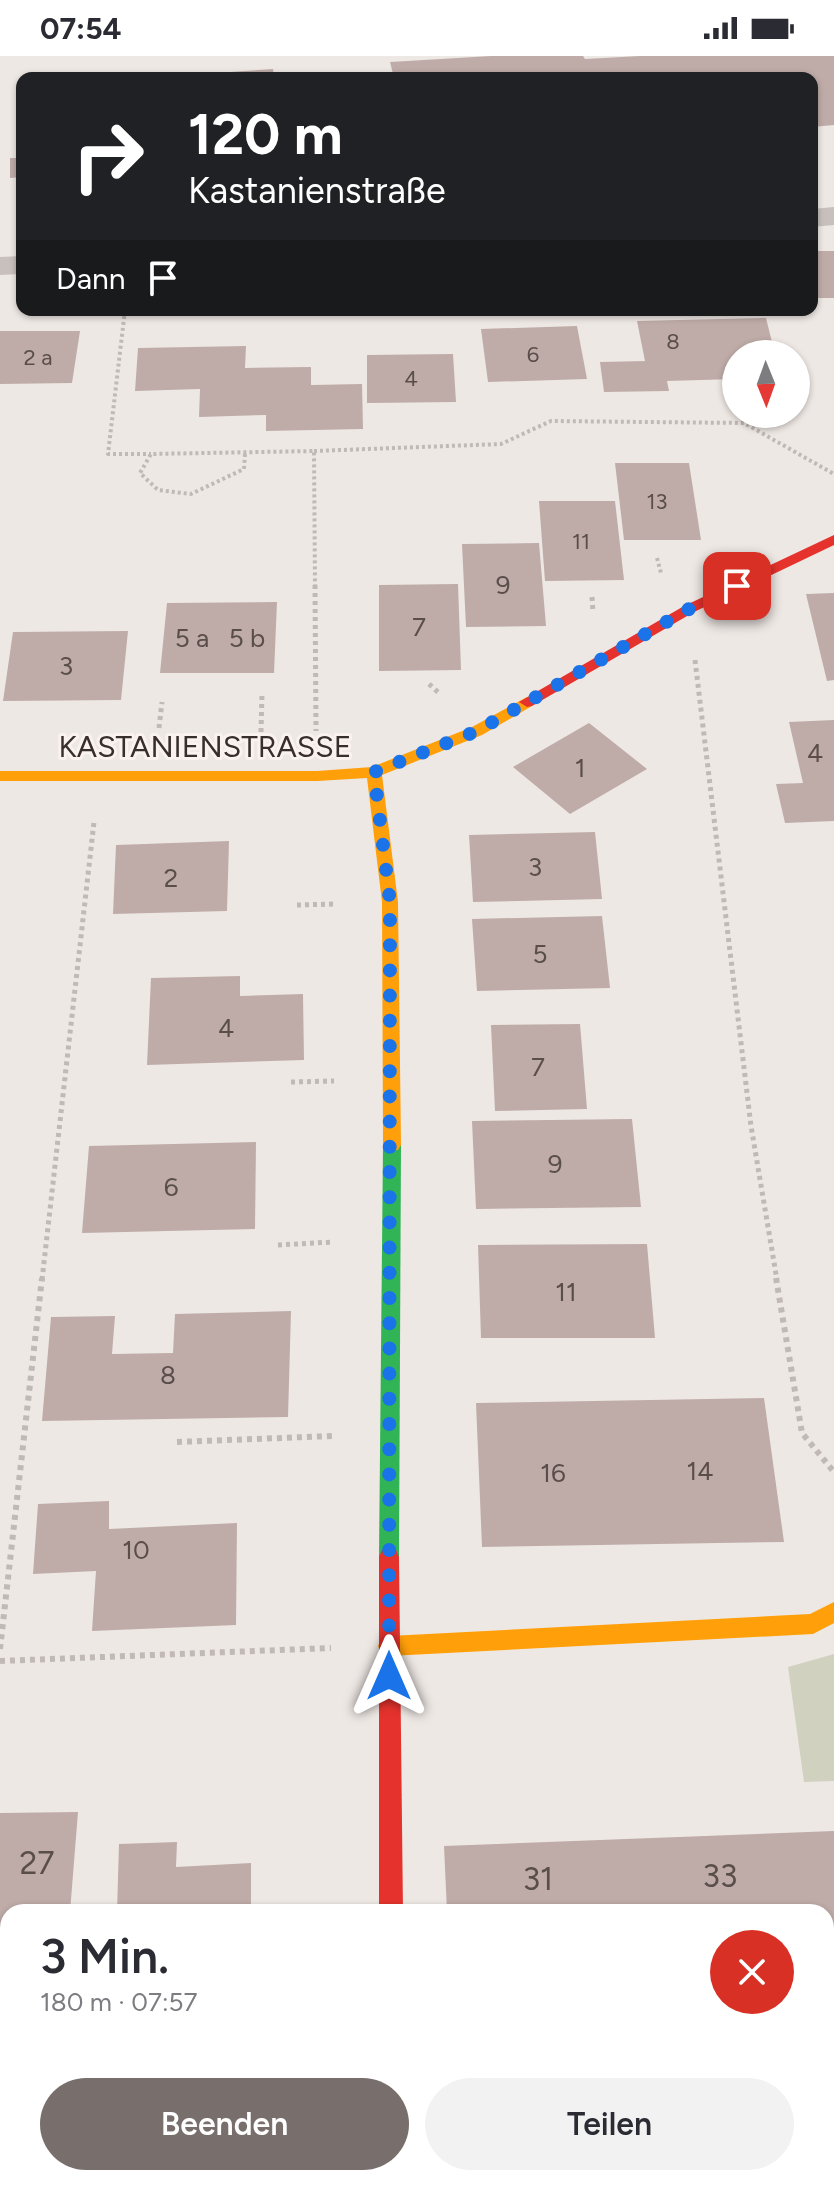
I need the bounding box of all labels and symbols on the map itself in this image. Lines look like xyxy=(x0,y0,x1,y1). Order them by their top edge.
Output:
house number: 8 xyxy=(666,328,680,355)
north arrow xyxy=(722,340,810,428)
house number: 6 xyxy=(527,341,539,368)
house number: 2 a xyxy=(24,344,52,371)
house number: 4 xyxy=(404,365,418,392)
house number: 13 xyxy=(646,488,668,515)
house number: 11 xyxy=(572,528,590,555)
pin xyxy=(703,552,771,620)
house number: 9 xyxy=(496,569,510,601)
house number: 7 xyxy=(412,611,426,643)
house number: 5 a xyxy=(175,622,209,654)
house number: 5 b xyxy=(229,622,265,654)
house number: 3 xyxy=(59,650,73,682)
street label: KASTANIENSTRASSE xyxy=(59,728,351,765)
house number: 4 xyxy=(807,737,823,769)
house number: 1 xyxy=(575,752,585,784)
house number: 3 xyxy=(528,851,542,883)
house number: 2 xyxy=(164,862,178,894)
house number: 5 xyxy=(533,938,547,970)
house number: 4 xyxy=(218,1012,234,1044)
house number: 7 xyxy=(531,1051,545,1083)
house number: 9 xyxy=(548,1148,562,1180)
house number: 6 xyxy=(164,1171,178,1203)
house number: 11 xyxy=(555,1276,577,1308)
house number: 8 xyxy=(160,1359,176,1391)
house number: 14 xyxy=(687,1455,713,1487)
house number: 16 xyxy=(540,1457,566,1489)
house number: 10 xyxy=(122,1534,150,1566)
position arrow xyxy=(347,1634,431,1718)
house number: 27 xyxy=(19,1844,55,1882)
house number: 33 xyxy=(703,1857,737,1895)
house number: 31 xyxy=(523,1860,553,1898)

